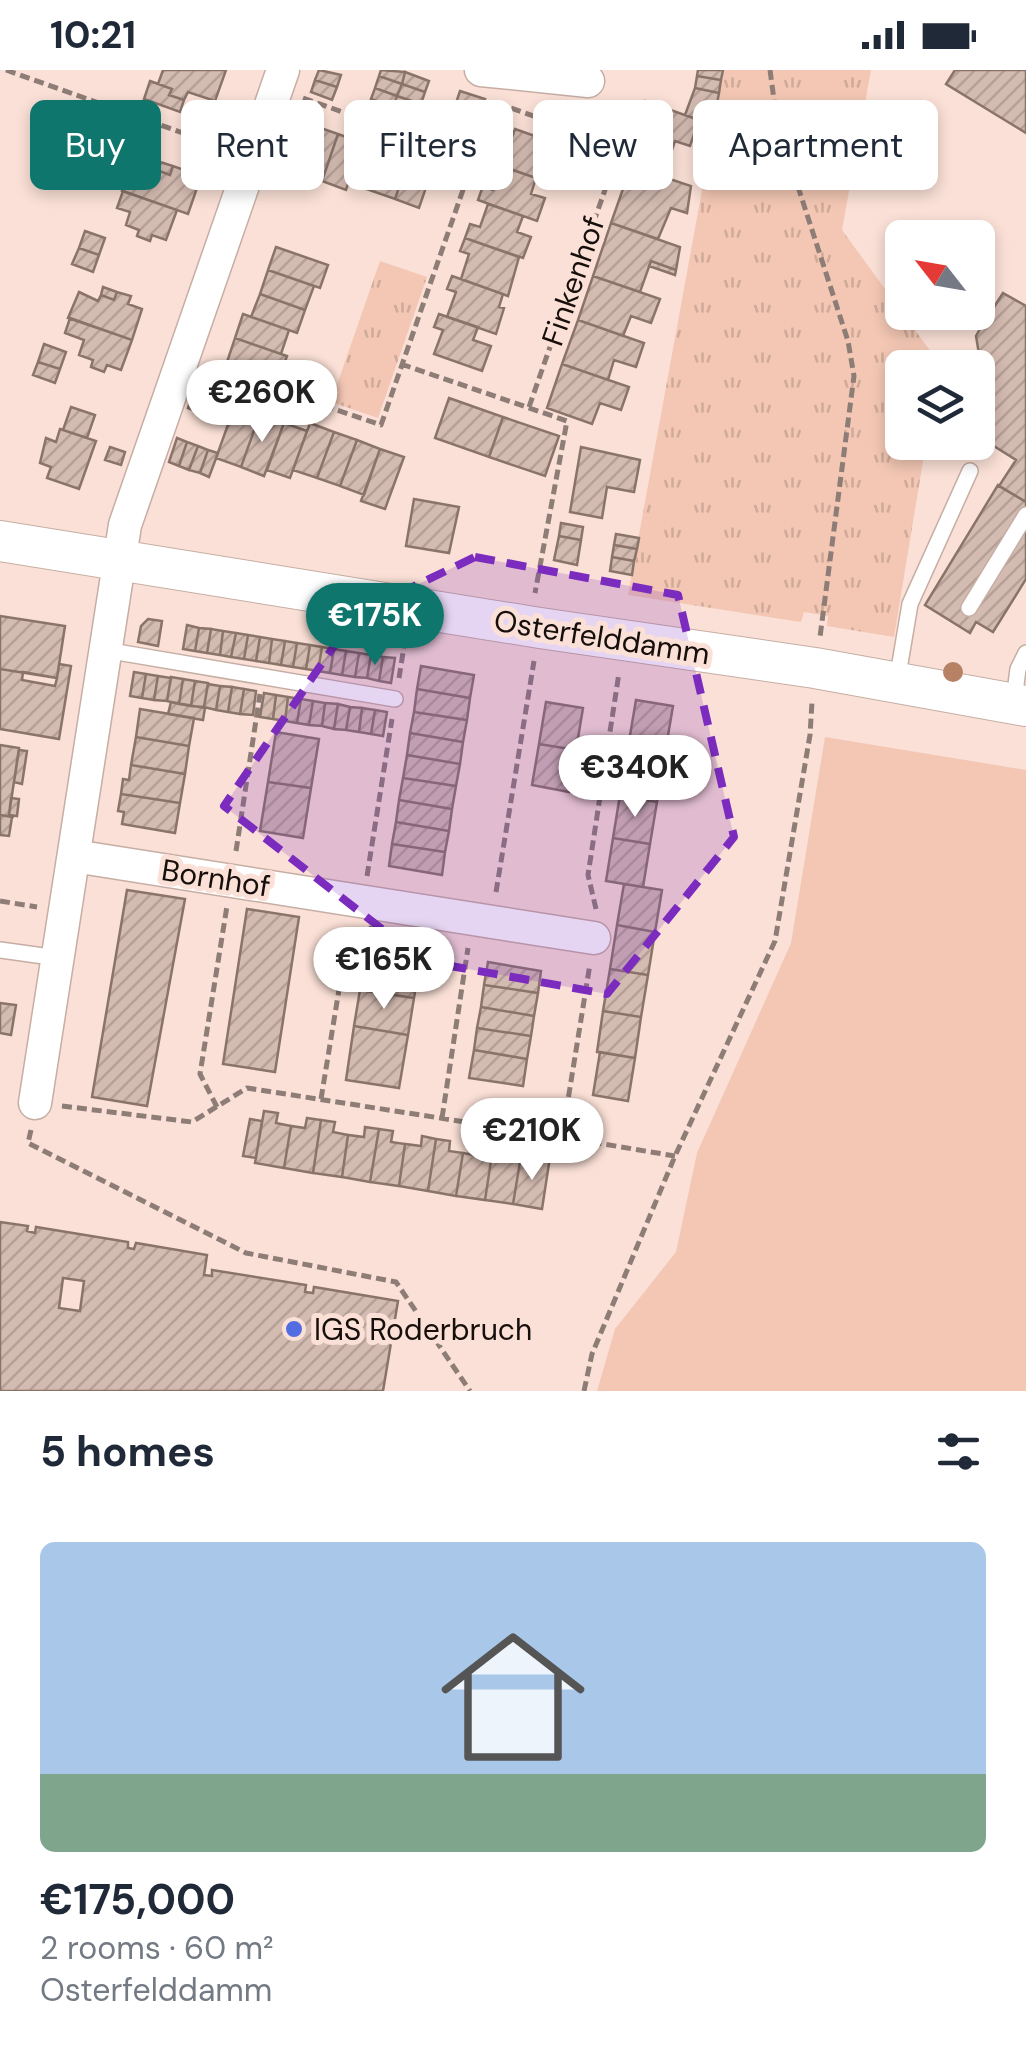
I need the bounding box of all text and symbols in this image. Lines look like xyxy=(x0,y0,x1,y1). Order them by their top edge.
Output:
text: 10:21 xyxy=(50,10,136,60)
chip: Buy xyxy=(30,100,161,190)
chip: Rent xyxy=(181,100,324,190)
chip: Filters xyxy=(344,100,513,190)
chip: New xyxy=(533,100,673,190)
chip: Apartment xyxy=(693,100,938,190)
street label: Finkenhof xyxy=(533,211,613,351)
north arrow xyxy=(885,220,995,330)
map controls xyxy=(885,220,995,460)
button: layers xyxy=(885,350,995,460)
pin: €260K xyxy=(192,360,332,445)
text: €260K xyxy=(208,371,316,413)
pin: €175K xyxy=(305,583,445,668)
text: €175K xyxy=(328,594,422,636)
street label: Osterfelddamm xyxy=(491,601,713,673)
pin: €340K xyxy=(565,735,705,820)
text: €340K xyxy=(581,746,689,788)
street label: Bornhof xyxy=(159,850,273,906)
pin: €165K xyxy=(314,927,454,1012)
text: €165K xyxy=(335,938,433,980)
pin: €210K xyxy=(462,1098,602,1183)
text: €210K xyxy=(483,1109,581,1151)
place label: IGS Roderbruch xyxy=(314,1310,532,1349)
marker: IGS Roderbruch xyxy=(283,1318,305,1340)
text: 5 homes xyxy=(40,1424,215,1479)
icon: filters xyxy=(931,1424,986,1479)
icon: home xyxy=(423,1607,603,1787)
text: €175,000 xyxy=(40,1872,235,1927)
text: 2 rooms · 60 m² xyxy=(40,1927,274,1969)
text: Osterfelddamm xyxy=(40,1969,272,2011)

